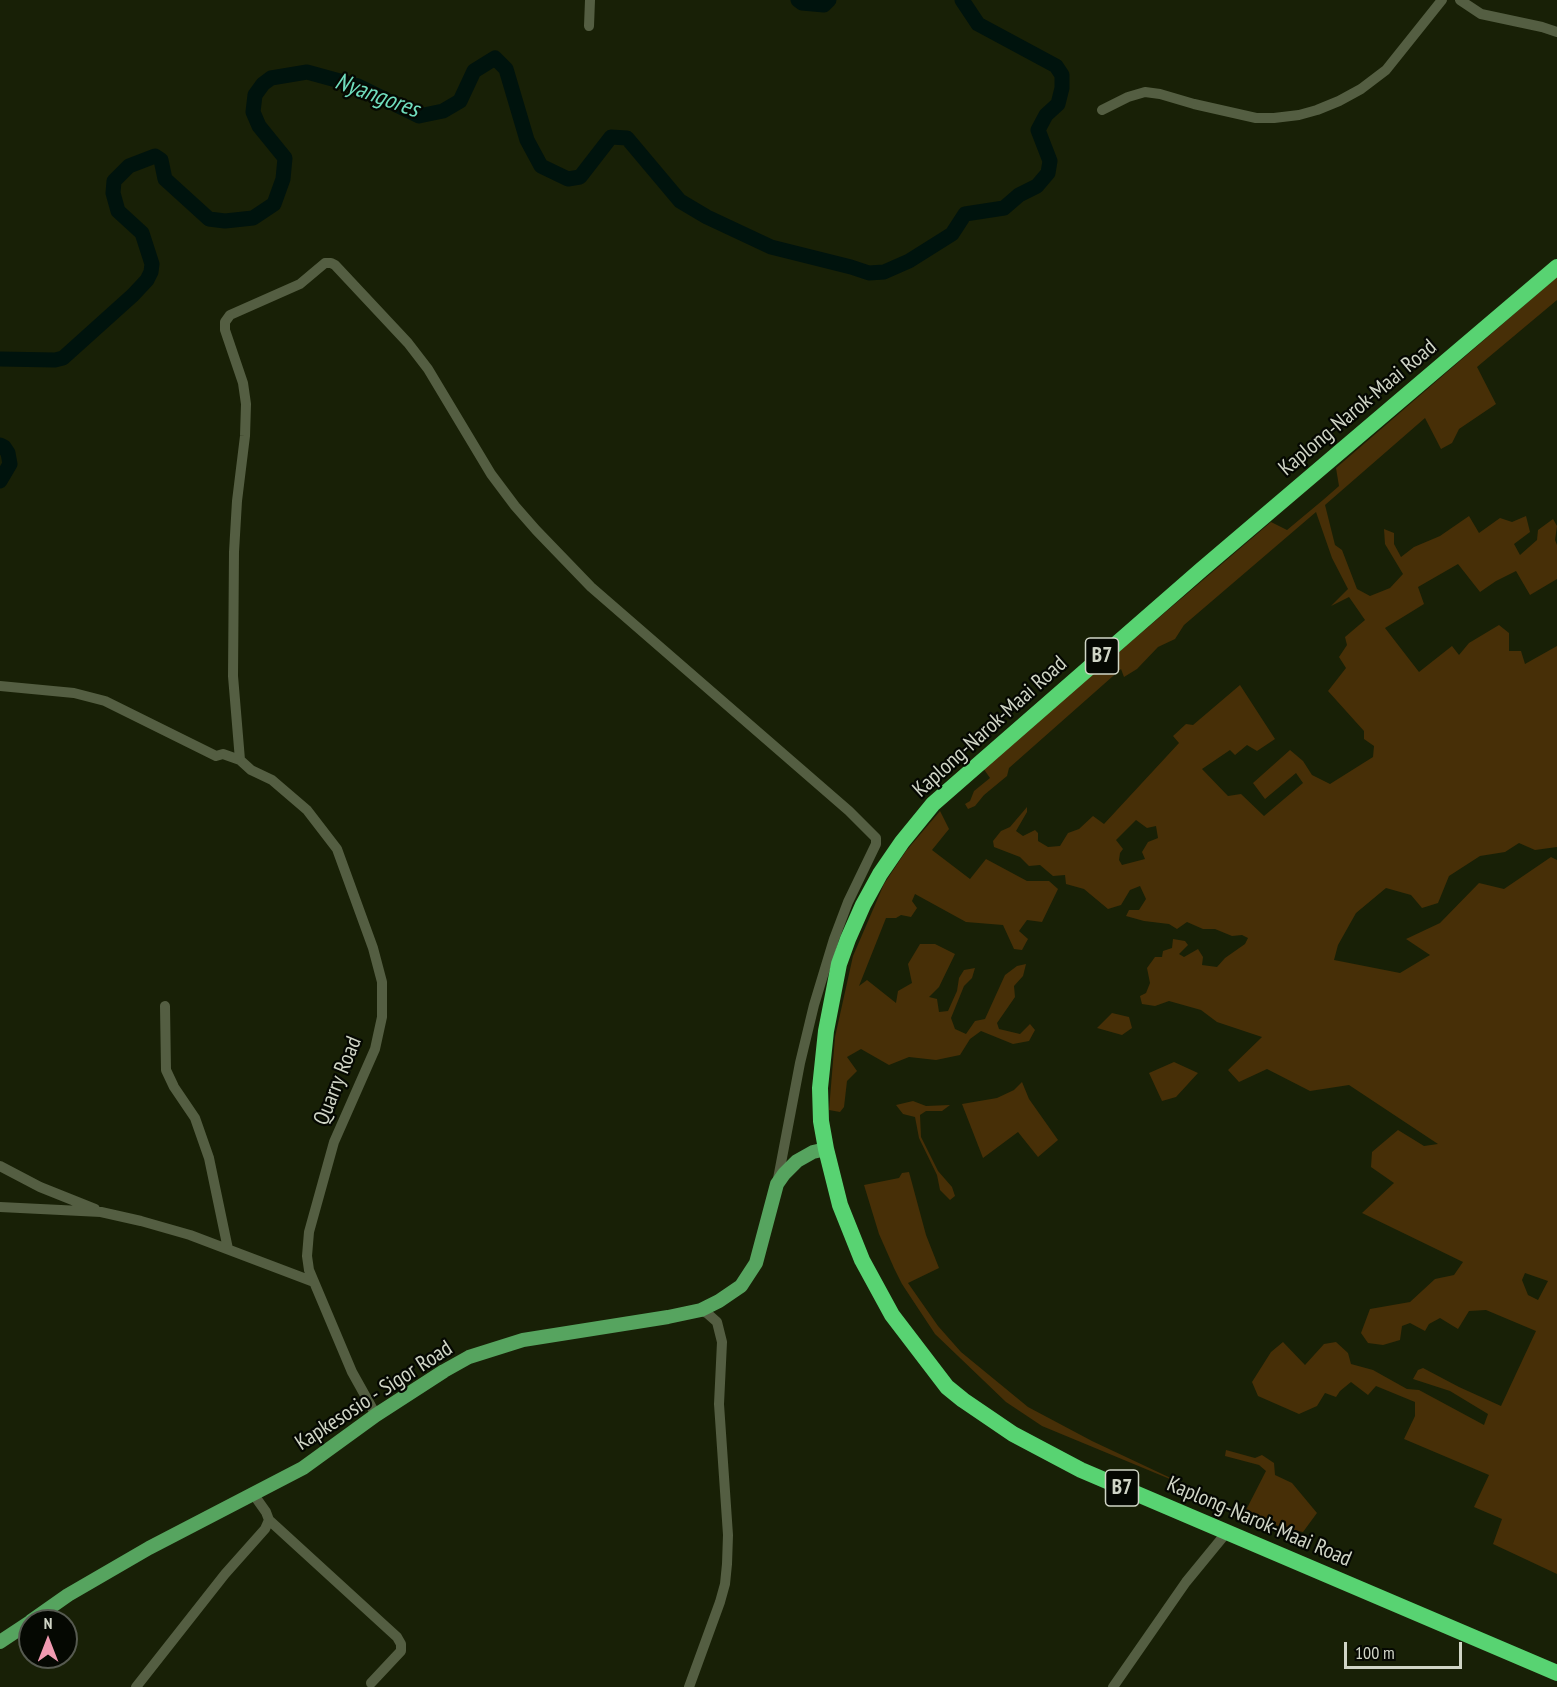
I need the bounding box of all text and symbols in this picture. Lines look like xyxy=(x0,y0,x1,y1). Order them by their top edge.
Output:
water label: Nyangores xyxy=(331,68,423,124)
street label: Kaplong-Narok-Maai Road xyxy=(1274,334,1442,482)
road number: B7 xyxy=(1086,638,1118,674)
street label: Kaplong-Narok-Maai Road xyxy=(908,651,1072,803)
street label: Quarry Road xyxy=(308,1033,368,1129)
street label: Kapkesosio - Sigor Road xyxy=(291,1335,457,1457)
road number: B7 xyxy=(1106,1470,1138,1506)
street label: Kaplong-Narok-Maai Road xyxy=(1163,1471,1355,1573)
north arrow xyxy=(18,1609,78,1669)
text: N xyxy=(44,1613,52,1633)
scale bar xyxy=(1347,1630,1466,1668)
text: 100 m xyxy=(1355,1641,1395,1664)

